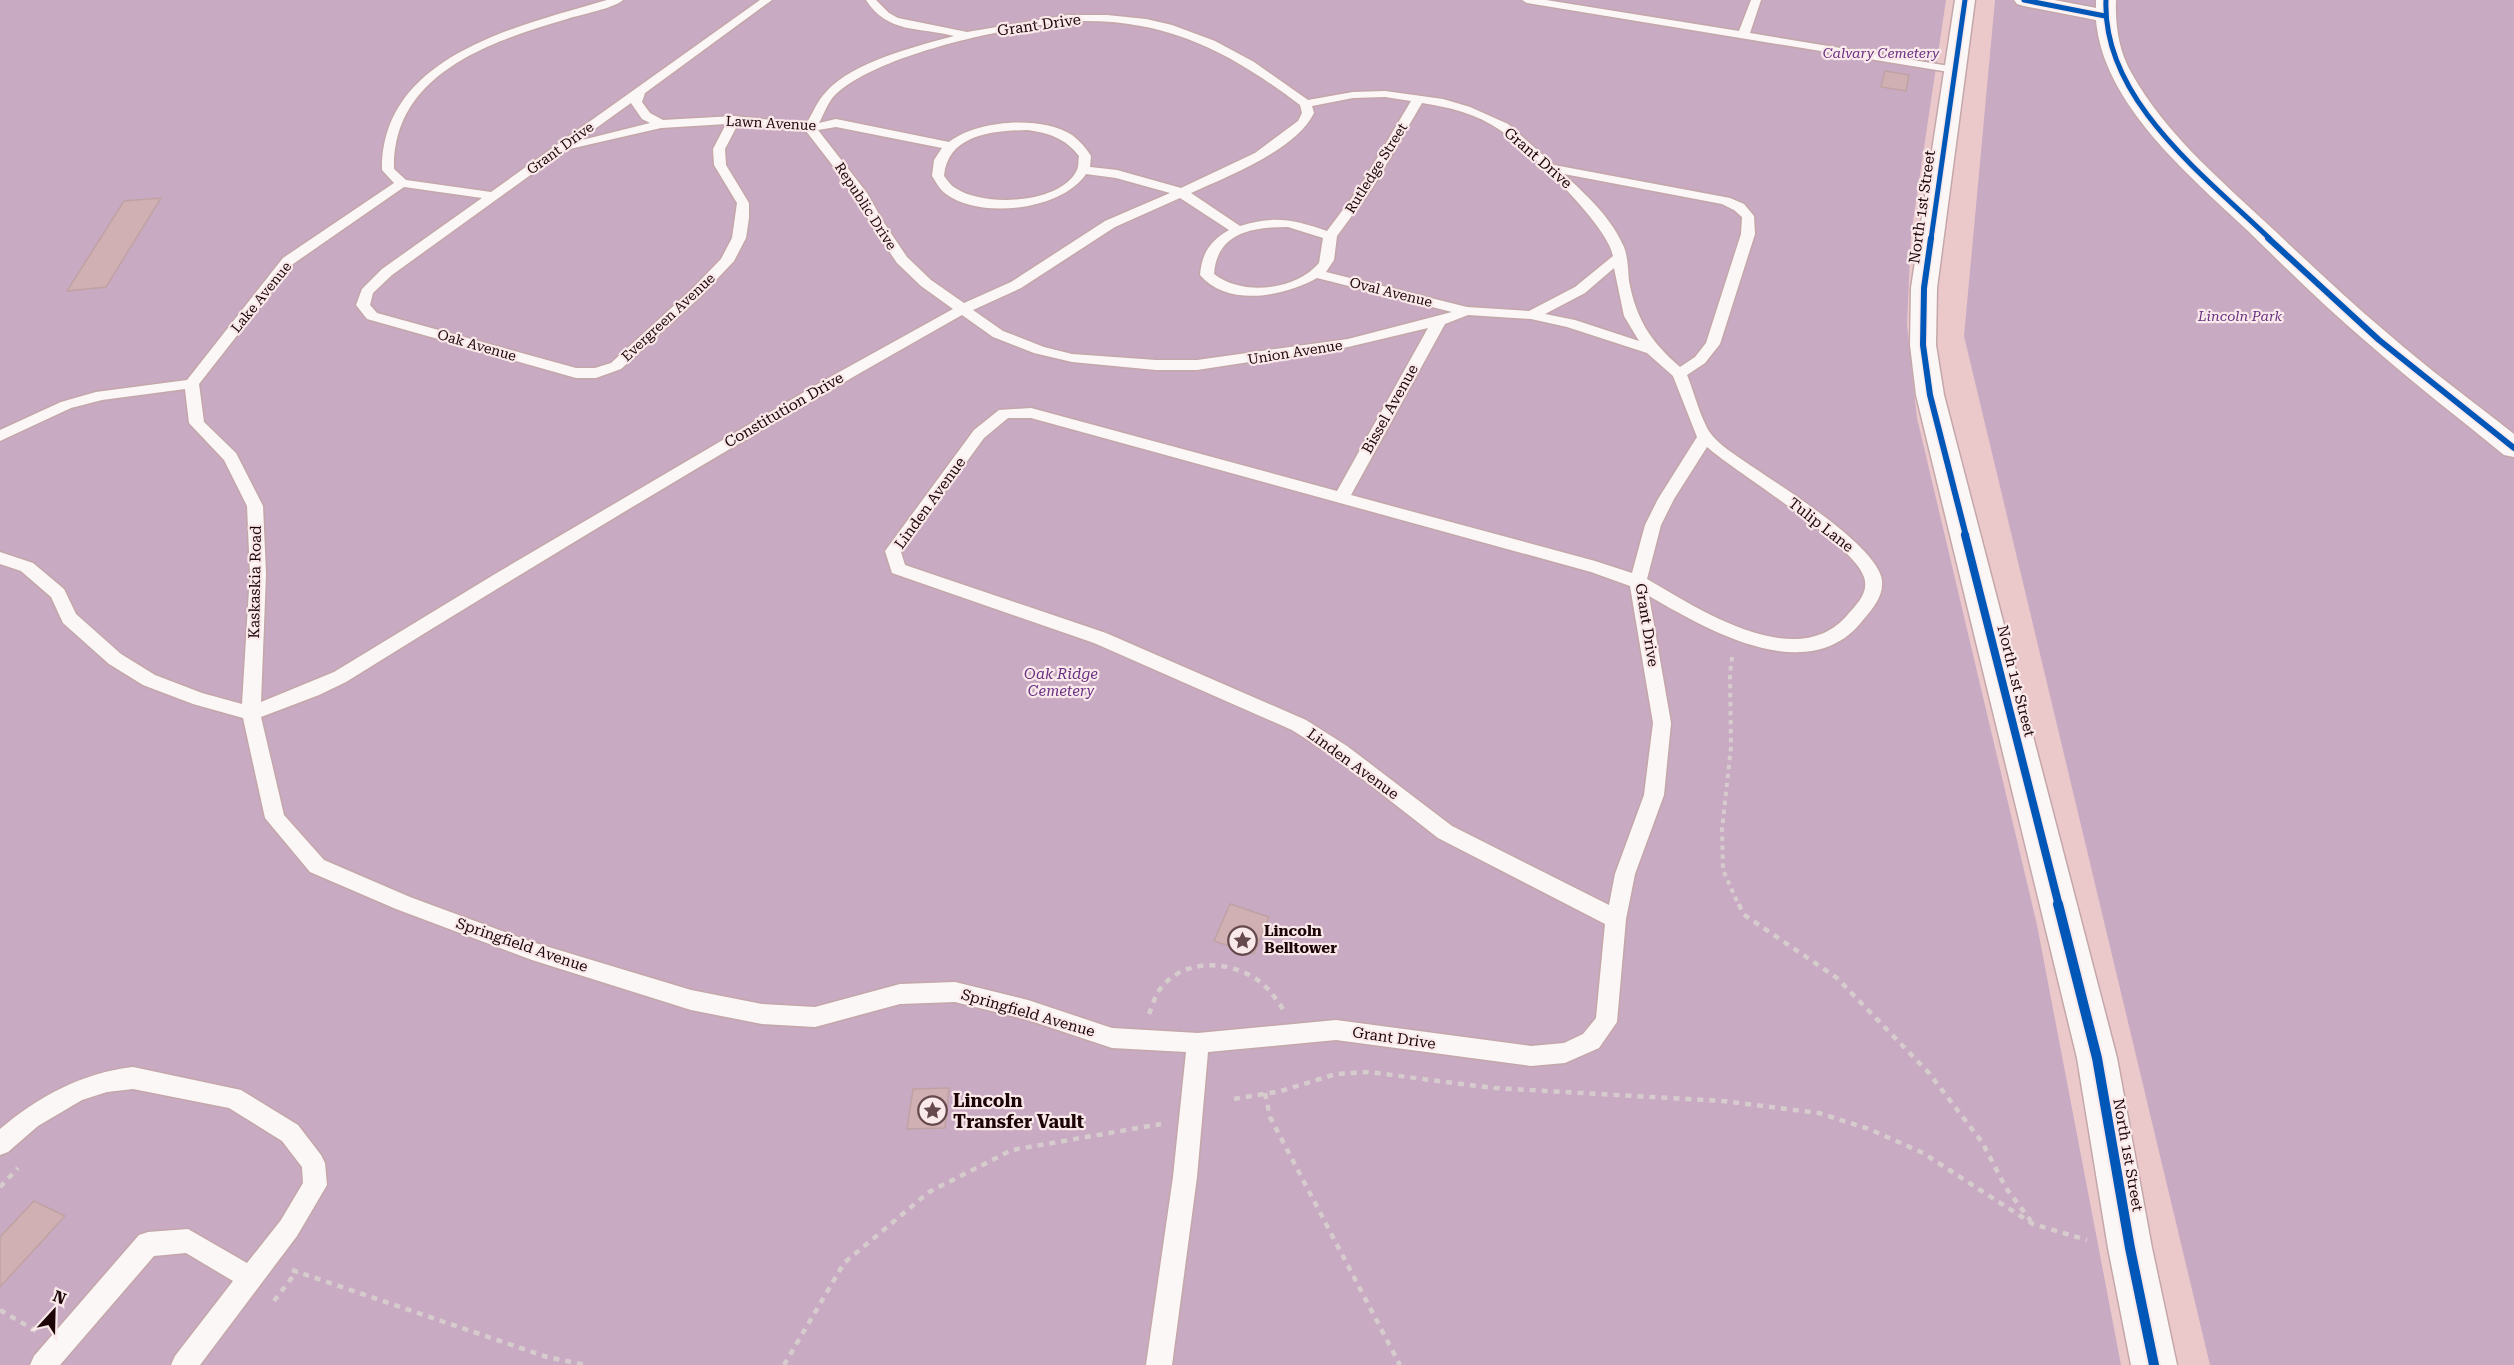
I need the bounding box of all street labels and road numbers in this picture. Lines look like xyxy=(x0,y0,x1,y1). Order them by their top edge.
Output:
street label: Grant Drive xyxy=(996,10,1082,40)
street label: Lawn Avenue xyxy=(725,113,817,133)
street label: Grant Drive xyxy=(524,118,597,178)
street label: Rutledge Street xyxy=(1342,120,1410,216)
street label: Grant Drive xyxy=(1500,124,1576,192)
street label: North 1st Street xyxy=(1905,149,1939,265)
street label: Republic Drive xyxy=(832,159,900,253)
street label: Lake Avenue xyxy=(228,258,295,336)
street label: Evergreen Avenue xyxy=(618,269,718,364)
street label: Oval Avenue xyxy=(1348,274,1434,310)
street label: Oak Avenue xyxy=(436,326,519,364)
street label: Union Avenue xyxy=(1246,337,1344,367)
street label: Bissel Avenue xyxy=(1358,361,1422,457)
street label: Constitution Drive xyxy=(721,369,847,451)
street label: Linden Avenue xyxy=(891,454,969,552)
street label: Tulip Lane xyxy=(1785,494,1857,556)
street label: Kaskaskia Road xyxy=(245,525,265,639)
street label: Grant Drive xyxy=(1632,582,1662,668)
street label: North 1st Street xyxy=(1993,623,2039,739)
street label: Linden Avenue xyxy=(1304,725,1402,803)
street label: Springfield Avenue xyxy=(454,914,590,976)
street label: Springfield Avenue xyxy=(959,985,1097,1041)
street label: Grant Drive xyxy=(1351,1023,1437,1053)
street label: North 1st Street xyxy=(2109,1097,2147,1213)

